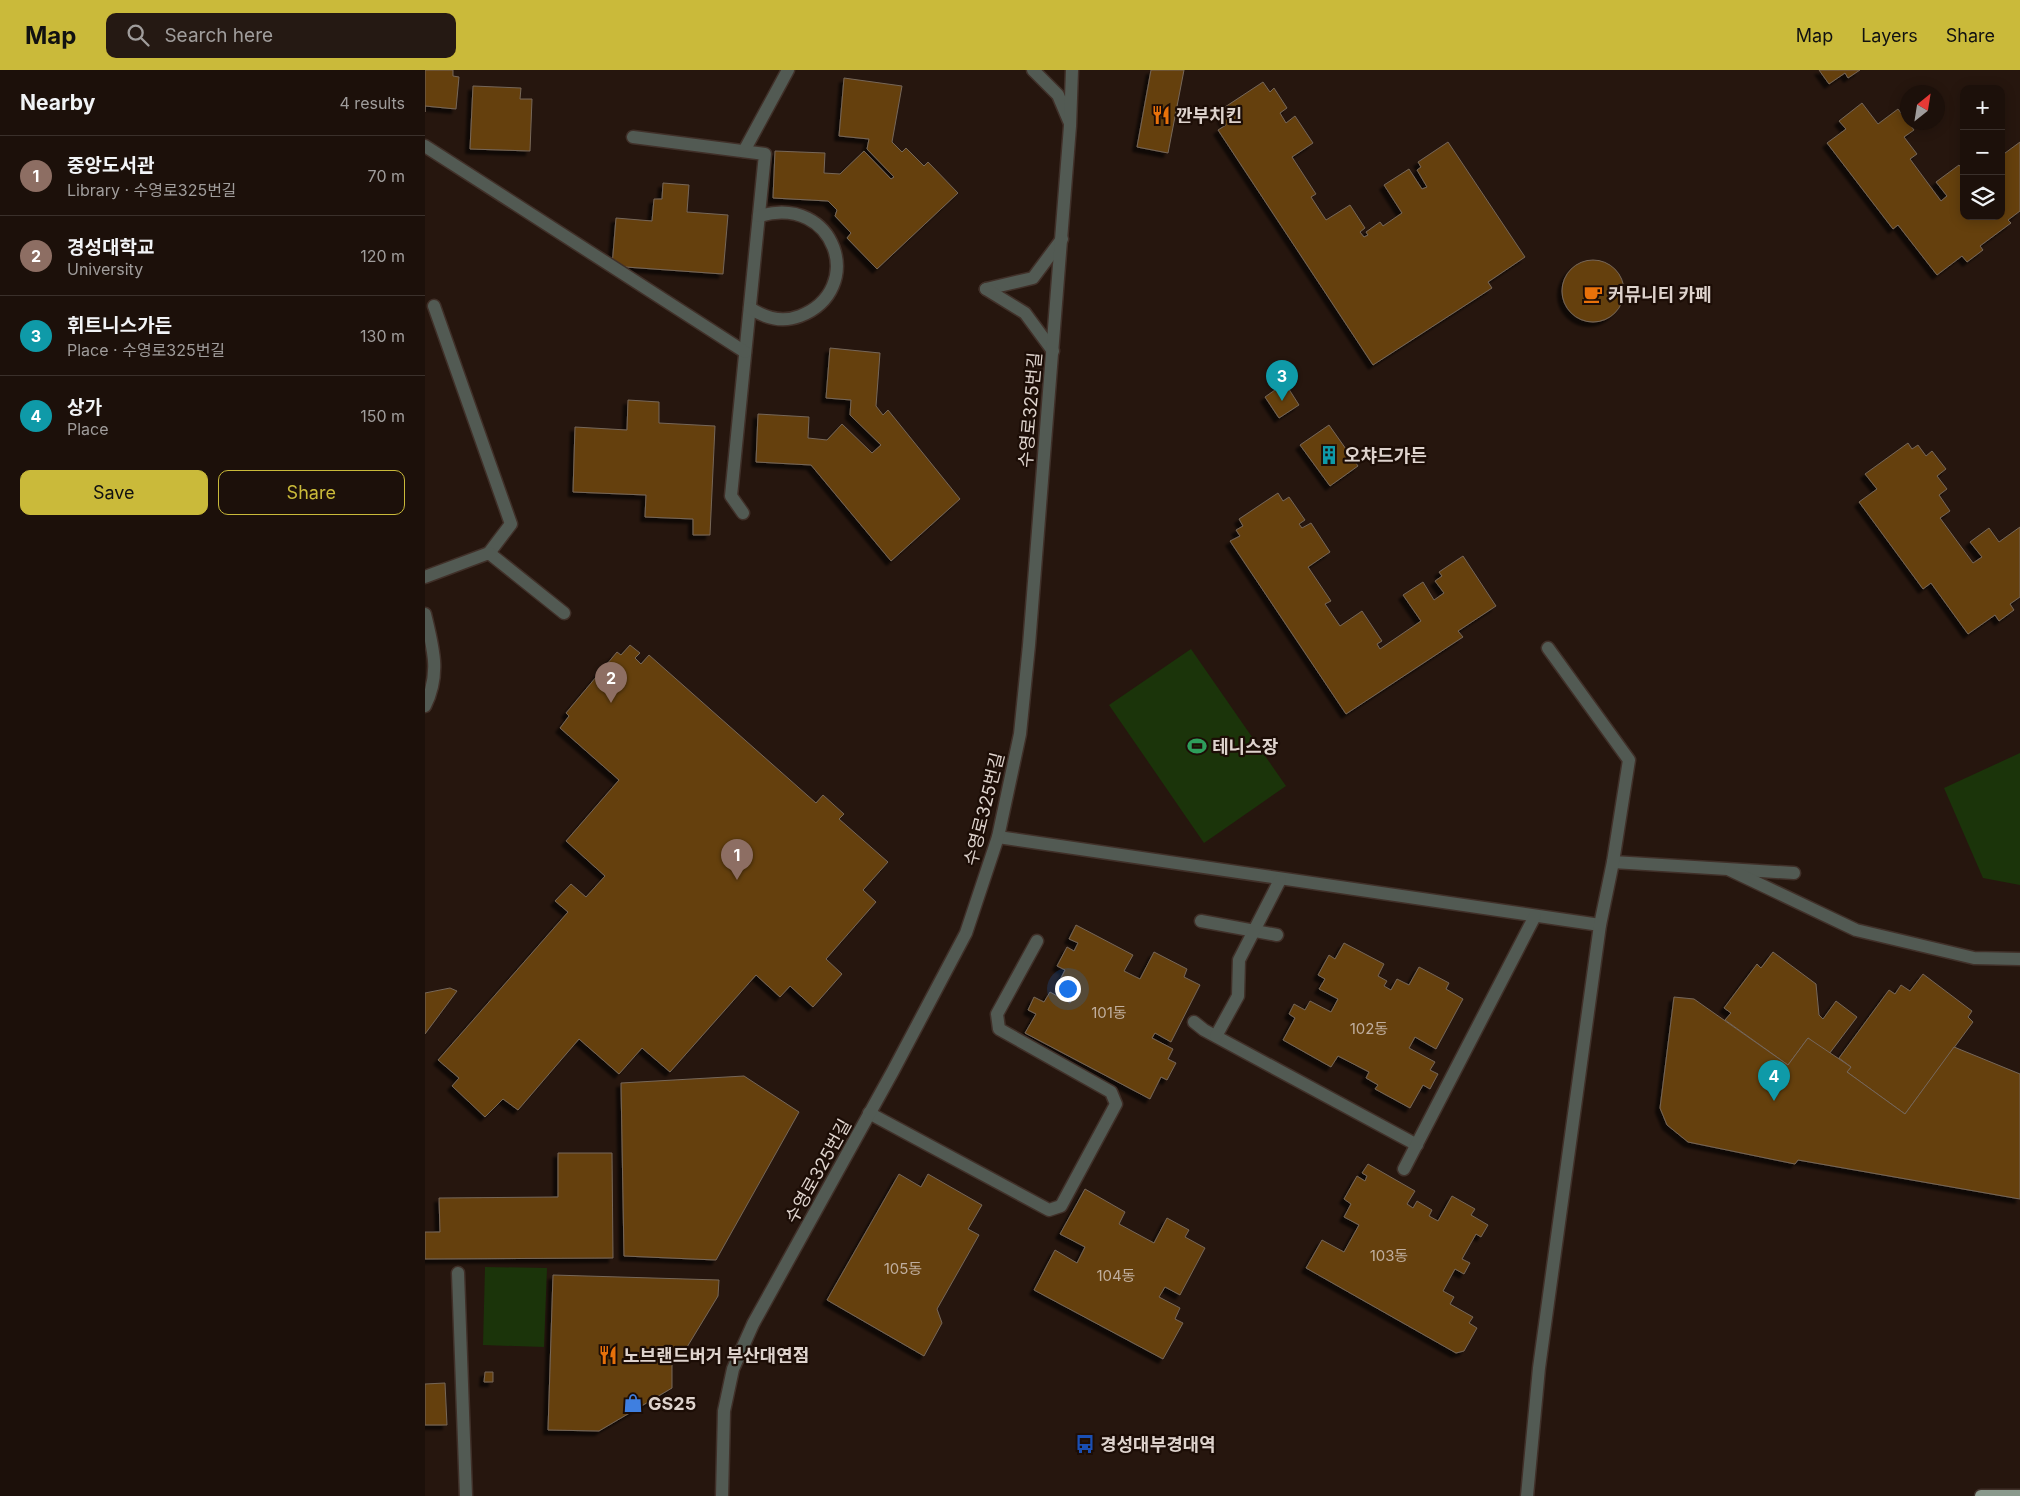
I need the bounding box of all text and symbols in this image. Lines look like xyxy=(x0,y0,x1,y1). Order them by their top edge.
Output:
search box xyxy=(106,13,456,58)
text: Map xyxy=(25,21,76,50)
icon: search xyxy=(124,21,152,49)
text: Search here xyxy=(164,24,273,47)
text: Map xyxy=(1796,25,1833,46)
text: Layers xyxy=(1861,25,1918,46)
text: Share xyxy=(1946,25,1995,46)
north arrow xyxy=(1900,85,1945,130)
map controls xyxy=(1960,85,2005,220)
button: + xyxy=(1960,85,2005,130)
text: Nearby xyxy=(20,90,95,115)
text: 4 results xyxy=(340,93,405,113)
restaurant icon: 깐부치킨 xyxy=(1150,104,1172,126)
place label: 깐부치킨 xyxy=(1176,105,1242,126)
button: − xyxy=(1960,130,2005,175)
text: 중앙도서관 xyxy=(67,154,154,177)
text: 1 xyxy=(33,166,39,186)
text: 70 m xyxy=(368,166,405,186)
button: layers xyxy=(1960,175,2005,220)
text: Library · 수영로325번길 xyxy=(67,180,237,200)
text: 경성대학교 xyxy=(67,236,154,259)
text: 2 xyxy=(31,246,41,266)
text: 120 m xyxy=(360,246,405,266)
text: University xyxy=(67,259,143,279)
cafe icon: 커뮤니티 카페 xyxy=(1582,283,1604,305)
place label: 커뮤니티 카페 xyxy=(1608,284,1712,305)
text: 휘트니스가든 xyxy=(67,314,172,337)
text: 3 xyxy=(31,326,41,346)
text: 130 m xyxy=(360,326,405,346)
text: Place · 수영로325번길 xyxy=(67,340,225,360)
street label: 수영로325번길 xyxy=(1014,351,1046,469)
pin: 3 xyxy=(1266,360,1298,401)
text: 상가 xyxy=(67,396,102,419)
text: 4 xyxy=(31,406,41,426)
text: 150 m xyxy=(360,406,405,426)
text: Place xyxy=(67,419,109,439)
building icon: 오챠드가든 xyxy=(1318,444,1340,466)
place label: 오챠드가든 xyxy=(1344,445,1427,466)
button: Save xyxy=(20,470,208,515)
button: Share xyxy=(218,470,405,515)
pin: 2 xyxy=(595,662,627,703)
sports icon: 테니스장 xyxy=(1186,735,1208,757)
place label: 테니스장 xyxy=(1212,736,1279,757)
street label: 수영로325번길 xyxy=(960,750,1008,868)
pin: 1 xyxy=(721,839,753,880)
your location xyxy=(1055,976,1081,1002)
house number: 101동 xyxy=(1091,1003,1127,1022)
house number: 102동 xyxy=(1350,1019,1388,1038)
pin: 4 xyxy=(1758,1060,1790,1101)
street label: 수영로325번길 xyxy=(781,1115,855,1227)
house number: 103동 xyxy=(1370,1246,1408,1265)
house number: 105동 xyxy=(884,1259,922,1278)
house number: 104동 xyxy=(1096,1266,1136,1285)
restaurant icon: 노브랜드버거 부산대연점 xyxy=(597,1344,619,1366)
place label: 노브랜드버거 부산대연점 xyxy=(623,1345,809,1366)
shop icon: GS25 xyxy=(622,1392,644,1414)
place label: GS25 xyxy=(648,1393,696,1414)
bus stop icon: 경성대부경대역 xyxy=(1074,1433,1096,1455)
place label: 경성대부경대역 xyxy=(1100,1434,1216,1455)

